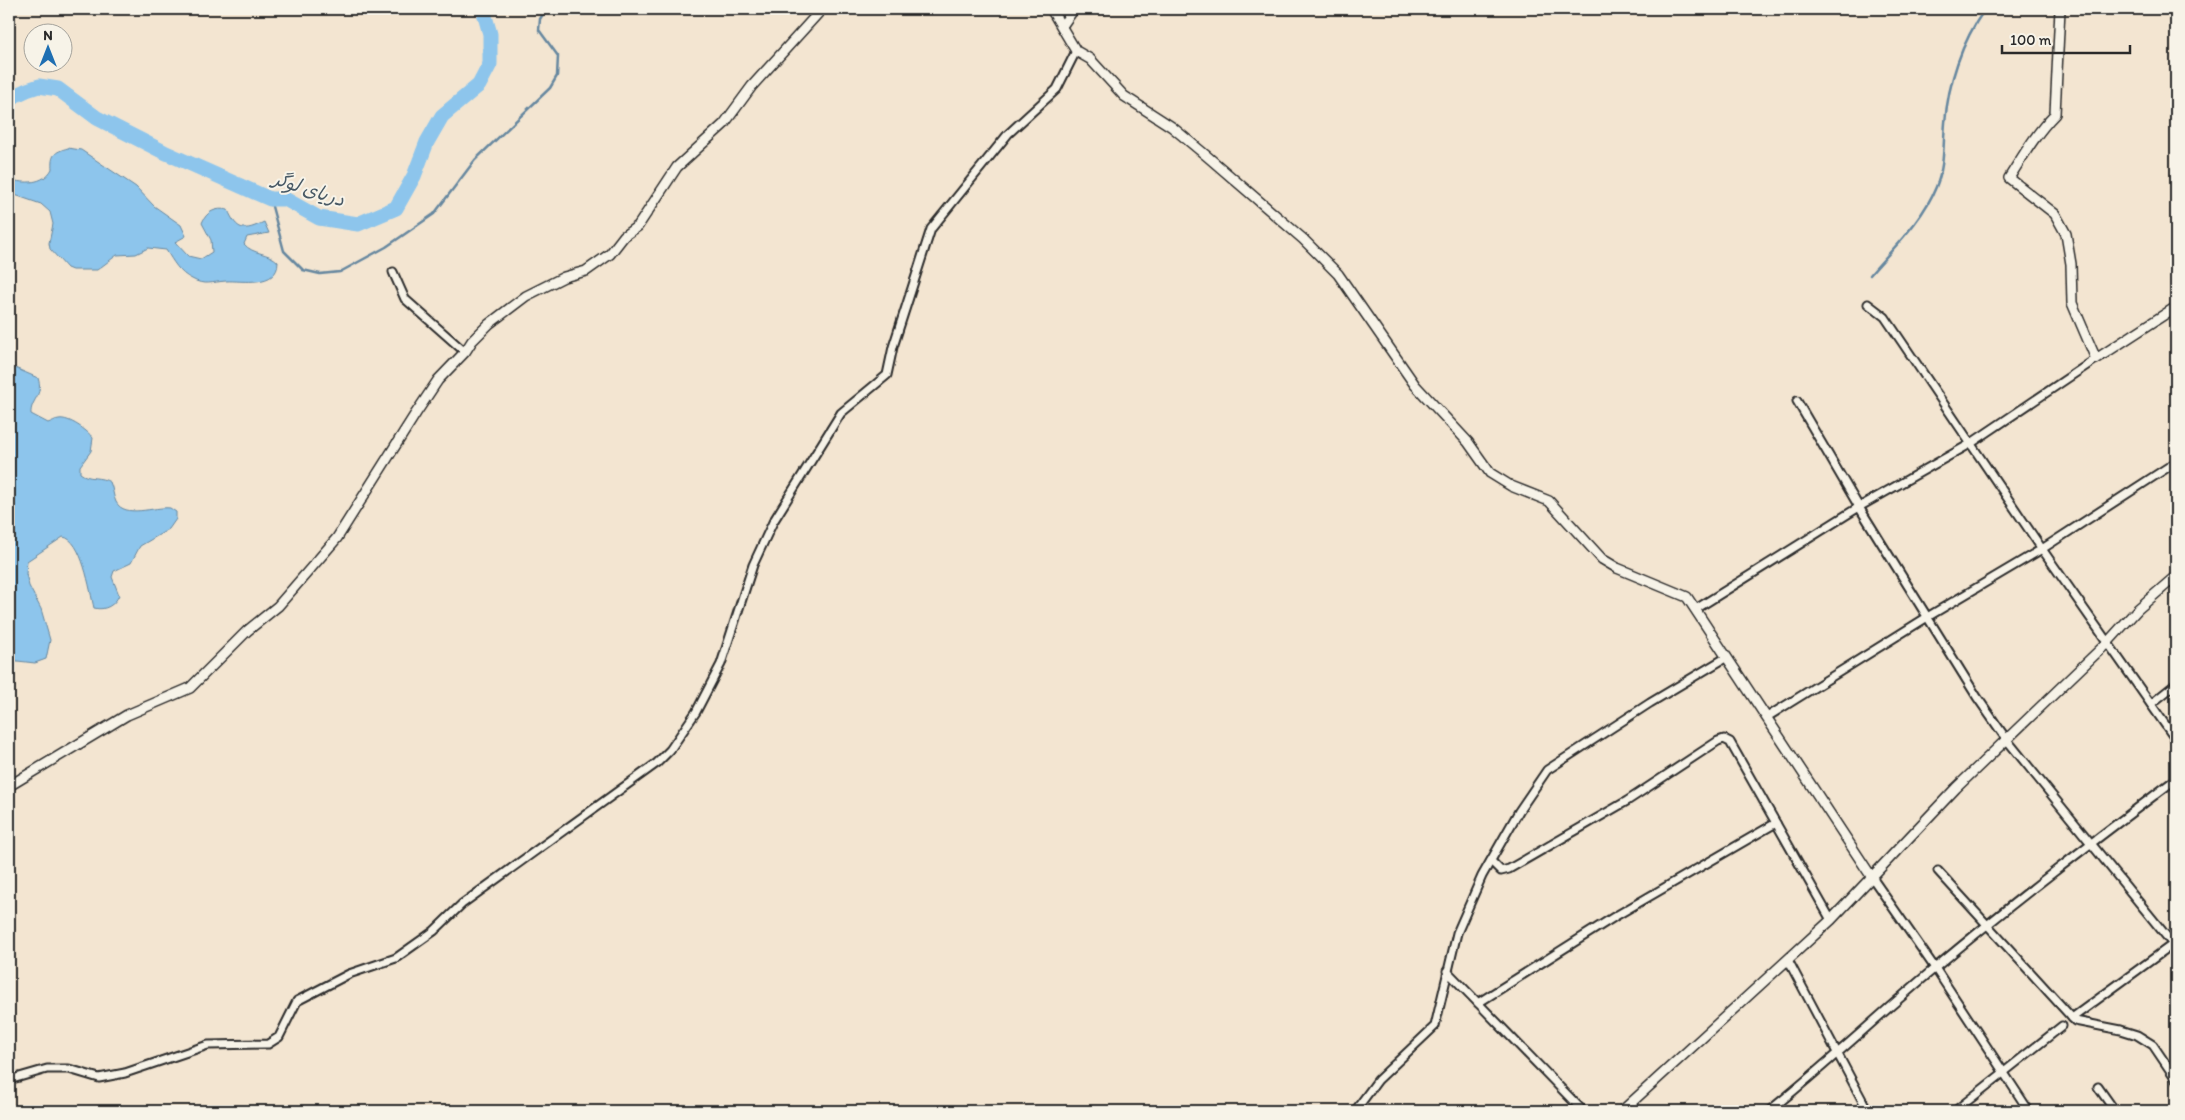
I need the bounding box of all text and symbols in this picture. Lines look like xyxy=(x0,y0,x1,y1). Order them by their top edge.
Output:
north arrow xyxy=(22,22,72,72)
scale bar xyxy=(2002,22,2130,54)
text: N xyxy=(43,27,53,44)
text: 100 m xyxy=(2010,31,2052,49)
water label: دریای لوگر xyxy=(267,166,348,212)

